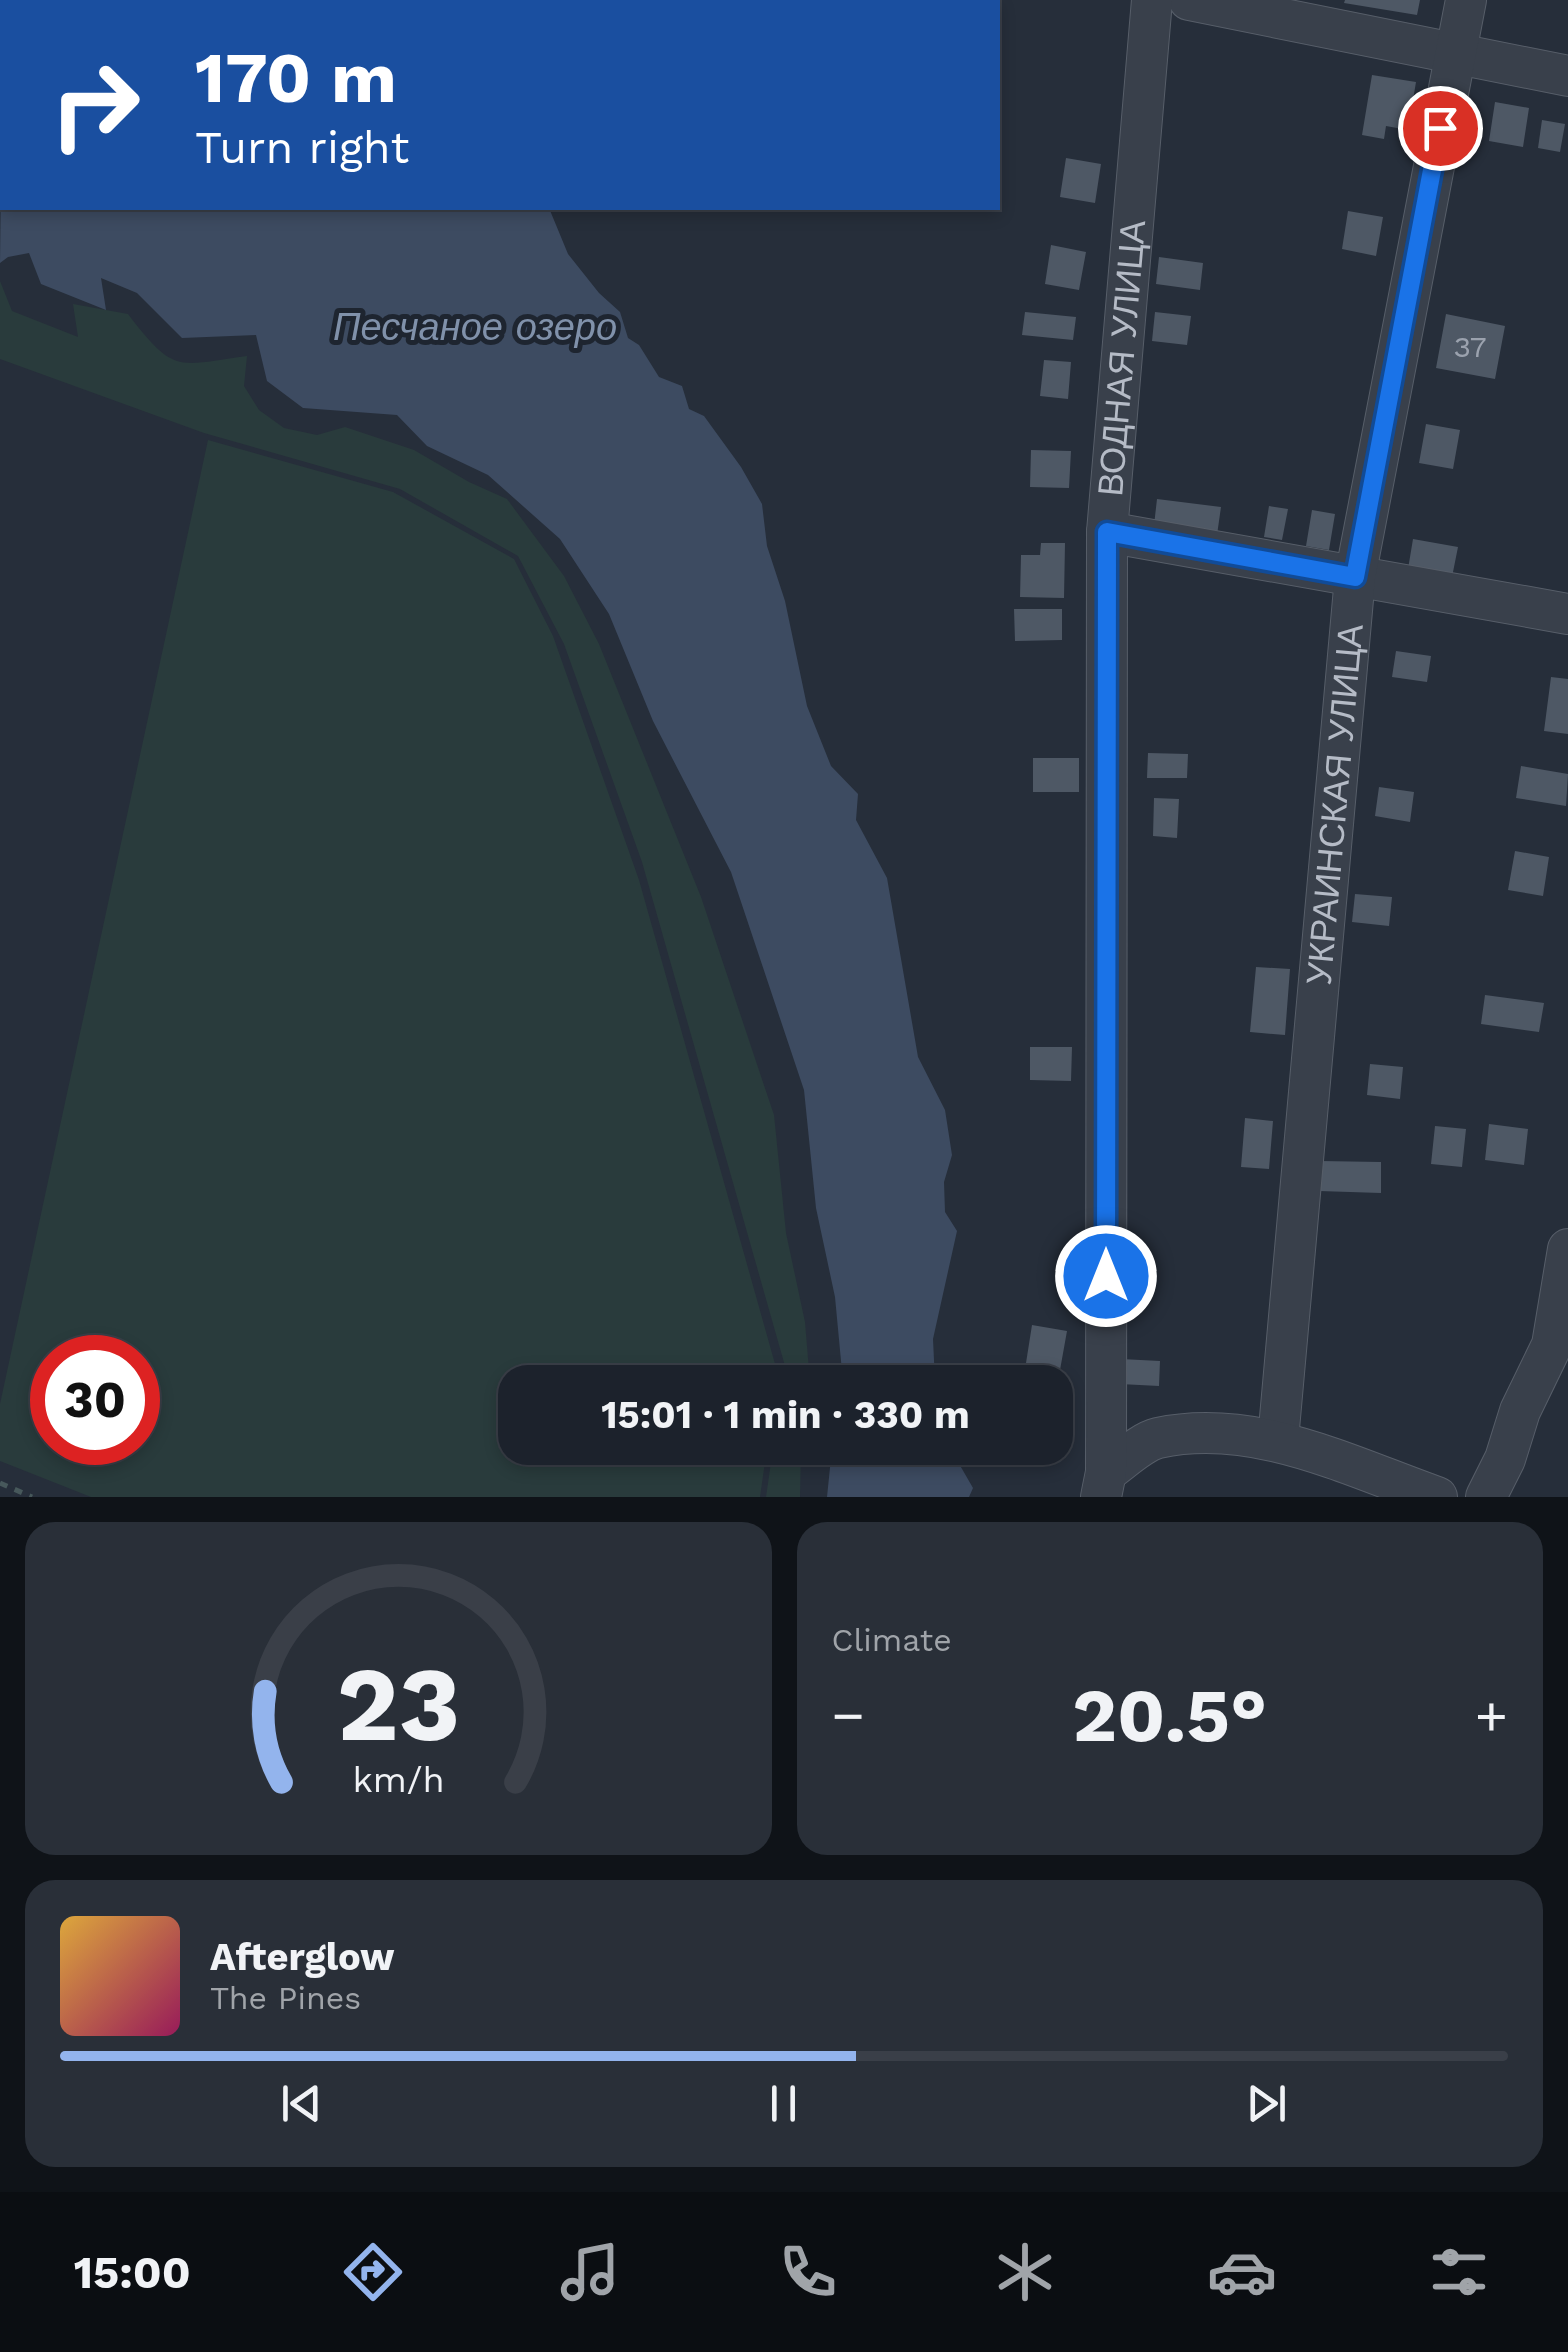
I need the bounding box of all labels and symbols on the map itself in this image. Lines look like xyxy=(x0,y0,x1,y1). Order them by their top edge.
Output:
pin xyxy=(1398,86,1483,171)
street label: ВОДНАЯ УЛИЦА xyxy=(1089,218,1154,498)
water label: Песчаное озеро xyxy=(333,305,617,349)
house number: 37 xyxy=(1453,329,1487,364)
street label: УКРАИНСКАЯ УЛИЦА xyxy=(1298,622,1372,987)
position arrow xyxy=(1054,1224,1158,1328)
speed limit sign: 30 xyxy=(30,1335,160,1465)

